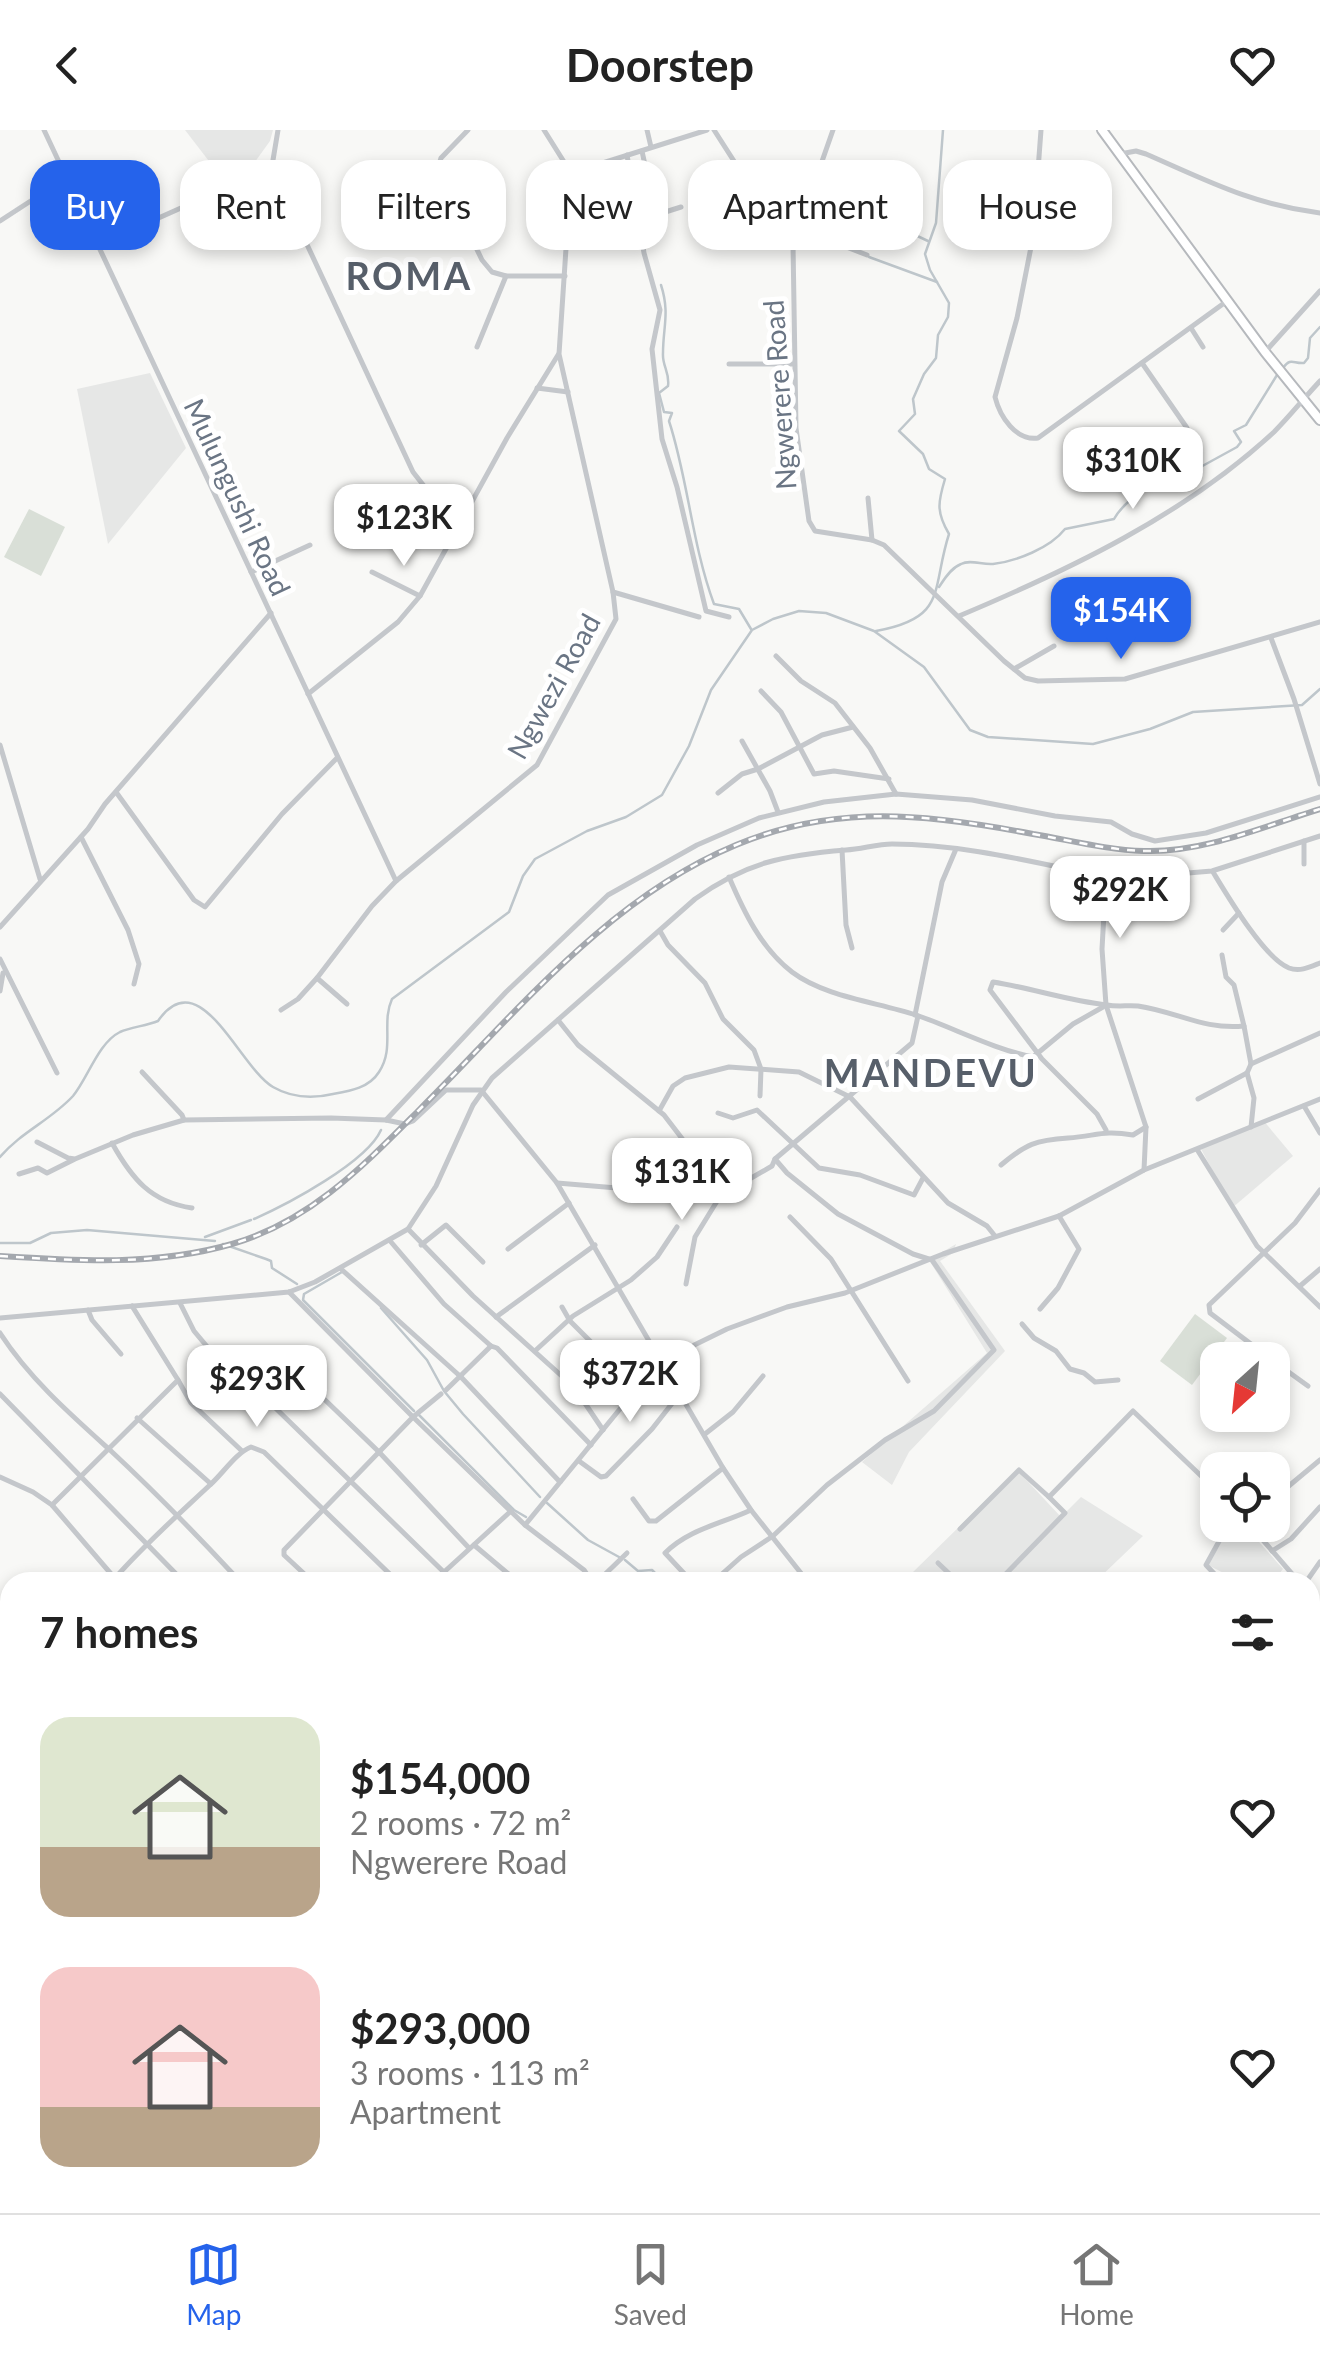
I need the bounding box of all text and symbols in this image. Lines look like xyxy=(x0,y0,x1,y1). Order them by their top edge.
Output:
icon: back xyxy=(40,38,95,93)
text: Doorstep xyxy=(566,38,754,92)
icon: heart xyxy=(1225,38,1280,93)
chip: Buy xyxy=(30,160,160,250)
chip: Rent xyxy=(180,160,321,250)
chip: Filters xyxy=(341,160,506,250)
chip: New xyxy=(526,160,668,250)
chip: Apartment xyxy=(688,160,923,250)
chip: House xyxy=(943,160,1112,250)
district label: ROMA xyxy=(345,252,473,298)
street label: Ngwerere Road xyxy=(755,299,803,491)
street label: Mulungushi Road xyxy=(178,393,298,601)
pin: $310K xyxy=(1063,427,1203,512)
text: $310K xyxy=(1085,440,1181,479)
pin: $123K xyxy=(334,484,474,569)
text: $123K xyxy=(356,497,452,536)
pin: $154K xyxy=(1051,577,1191,662)
text: $154K xyxy=(1073,590,1169,629)
street label: Ngwezi Road xyxy=(499,607,607,765)
pin: $292K xyxy=(1050,856,1190,941)
text: $292K xyxy=(1072,869,1168,908)
district label: MANDEVU xyxy=(824,1049,1038,1095)
pin: $131K xyxy=(612,1138,752,1223)
text: $131K xyxy=(634,1151,730,1190)
pin: $372K xyxy=(560,1340,700,1425)
north arrow xyxy=(1200,1342,1290,1432)
map controls xyxy=(1200,1342,1290,1542)
pin: $293K xyxy=(187,1345,327,1430)
text: $372K xyxy=(582,1353,678,1392)
text: $293K xyxy=(209,1358,305,1397)
button: locate xyxy=(1200,1452,1290,1542)
icon: filters xyxy=(1225,1605,1280,1660)
text: 7 homes xyxy=(40,1607,198,1657)
text: $154,000 xyxy=(350,1753,530,1803)
icon: home xyxy=(120,1757,240,1877)
icon: heart xyxy=(1225,1790,1280,1845)
text: 2 rooms · 72 m² xyxy=(350,1803,571,1842)
text: Ngwerere Road xyxy=(350,1842,567,1881)
text: $293,000 xyxy=(350,2003,530,2053)
icon: home xyxy=(120,2007,240,2127)
icon: heart xyxy=(1225,2040,1280,2095)
text: 3 rooms · 113 m² xyxy=(350,2053,590,2092)
text: Apartment xyxy=(350,2092,501,2131)
tab: Map xyxy=(186,2237,241,2331)
tab: Saved xyxy=(614,2237,687,2331)
tab: Home xyxy=(1059,2237,1134,2331)

